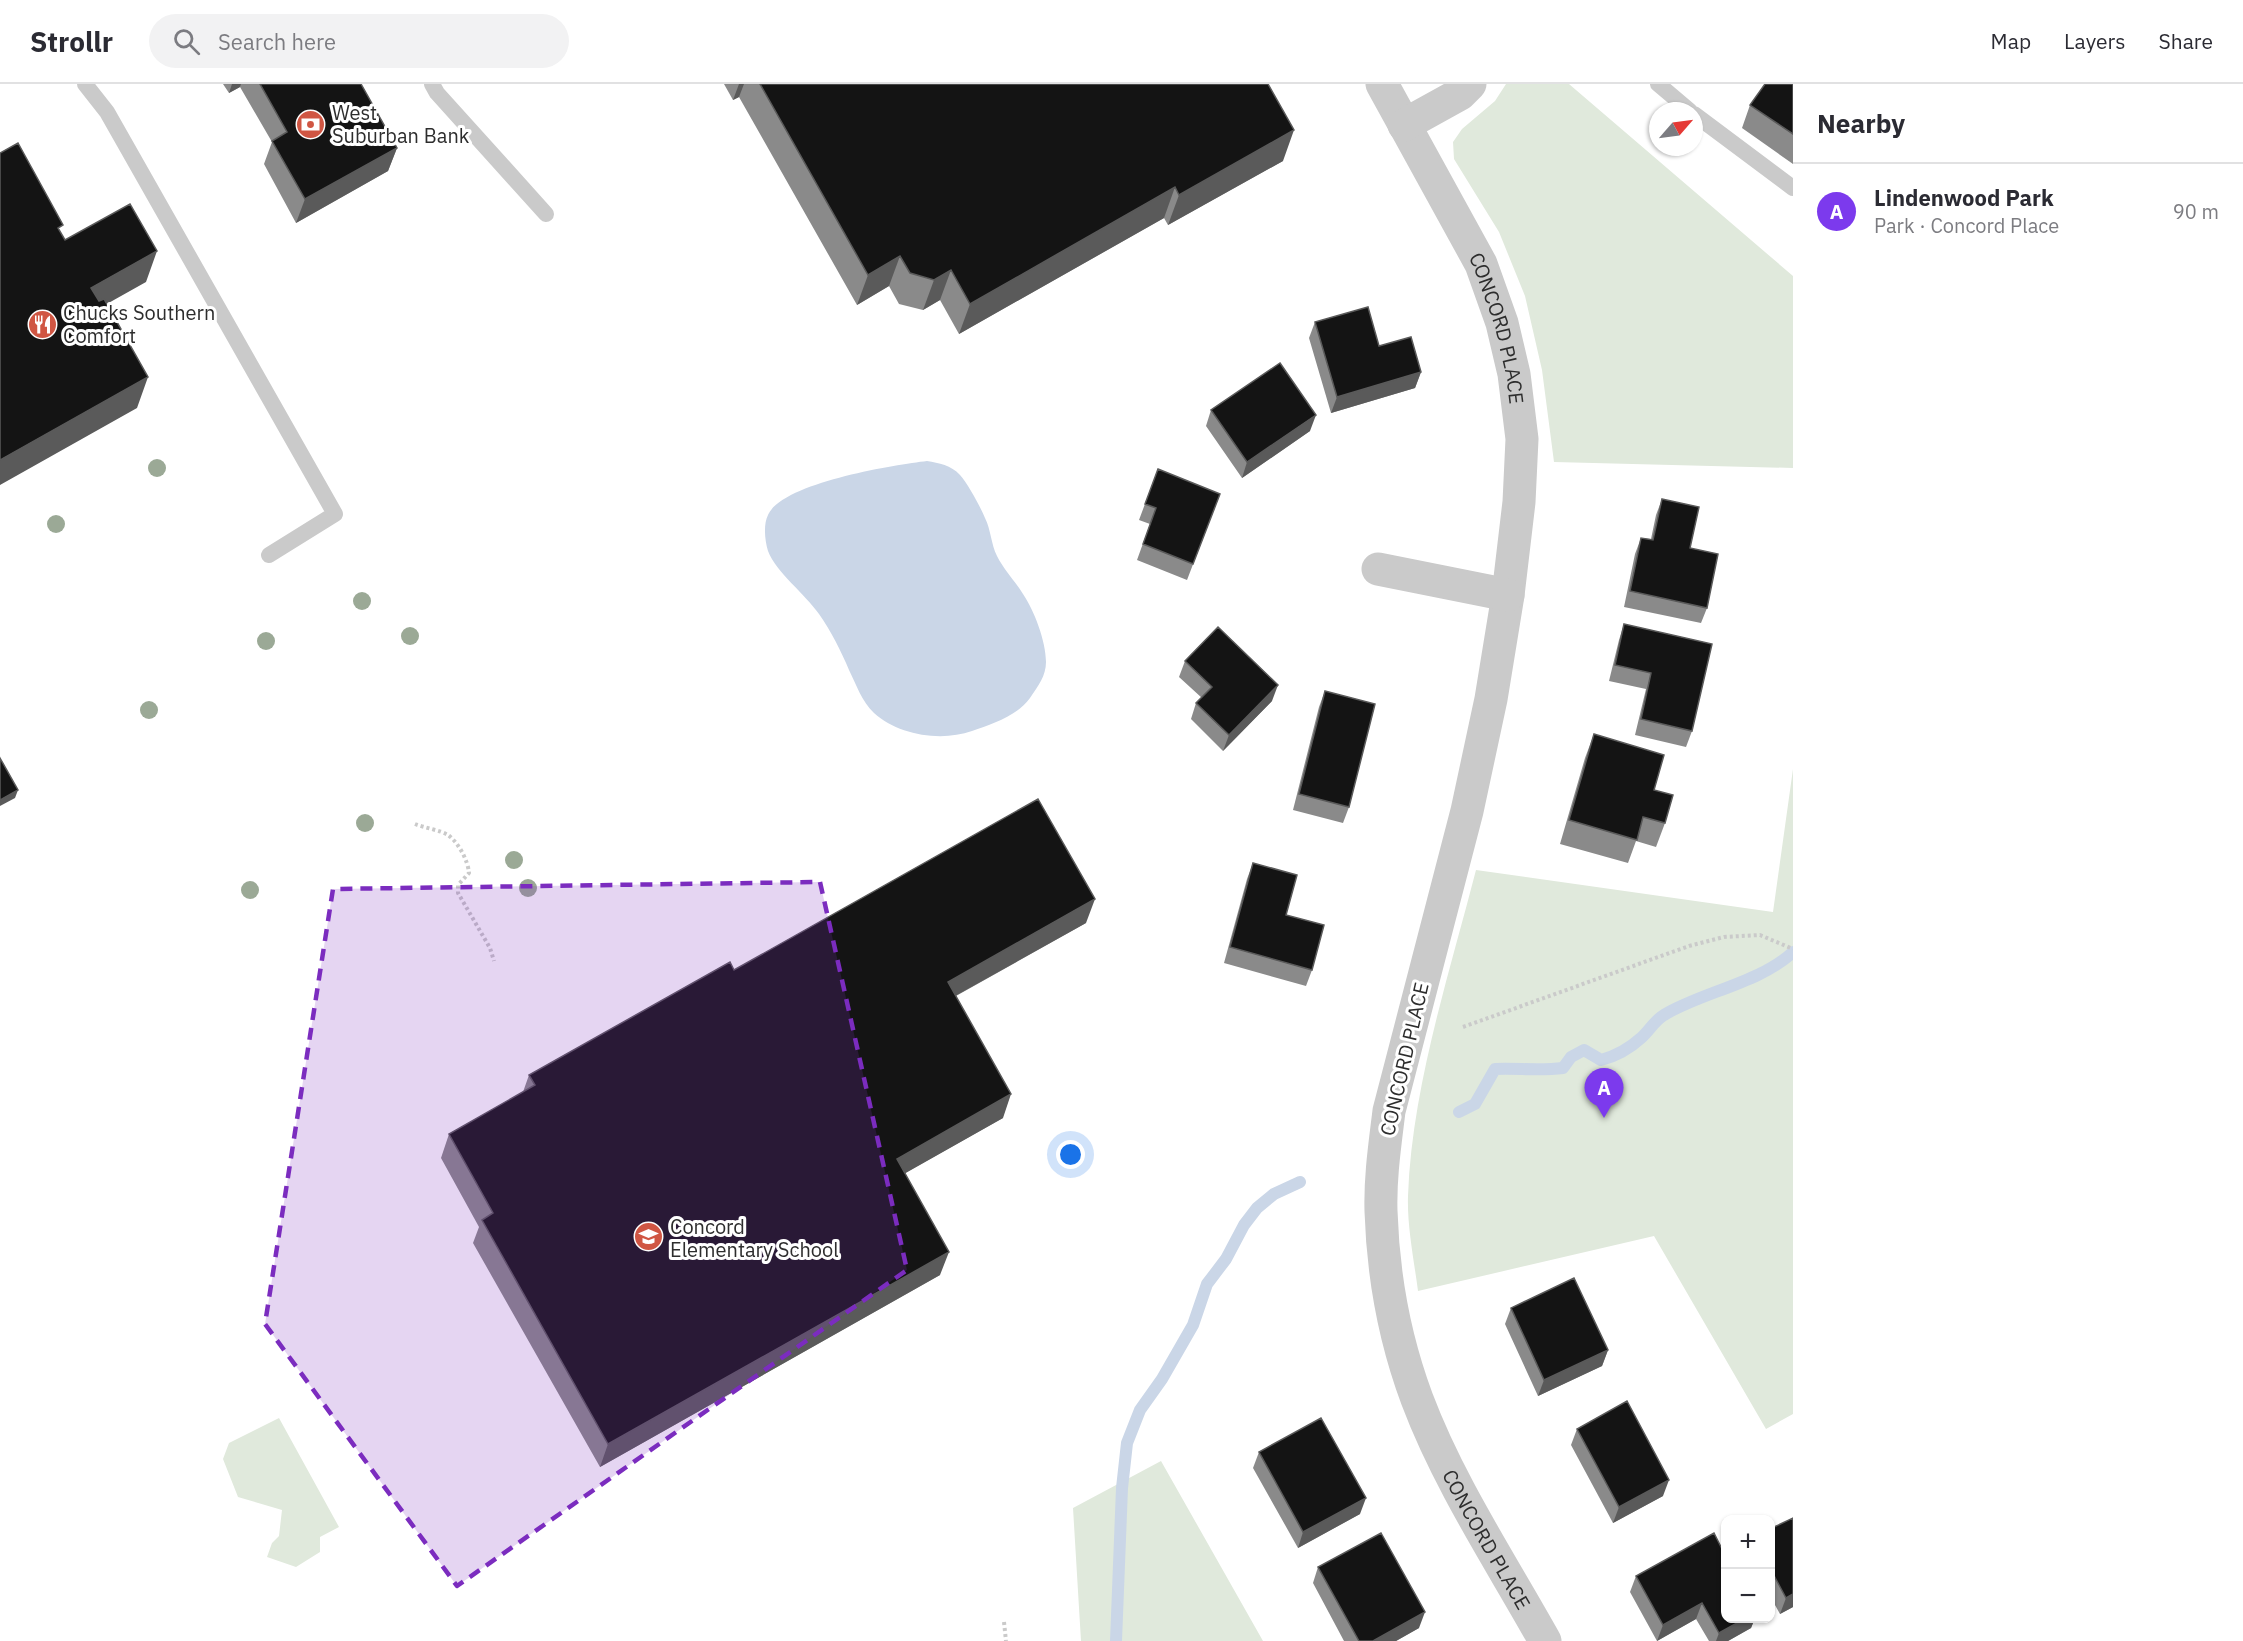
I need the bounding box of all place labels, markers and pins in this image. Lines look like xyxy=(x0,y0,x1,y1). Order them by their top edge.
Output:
place label: West Suburban Bank xyxy=(332,99,470,149)
bank icon: West Suburban Bank xyxy=(295,108,327,140)
place label: Chucks Southern Comfort xyxy=(63,299,215,349)
restaurant icon: Chucks Southern Comfort xyxy=(26,308,58,340)
pin: A xyxy=(1584,1068,1624,1118)
place label: Concord Elementary School xyxy=(670,1213,839,1263)
school or university icon: Concord Elementary School xyxy=(633,1221,665,1253)

